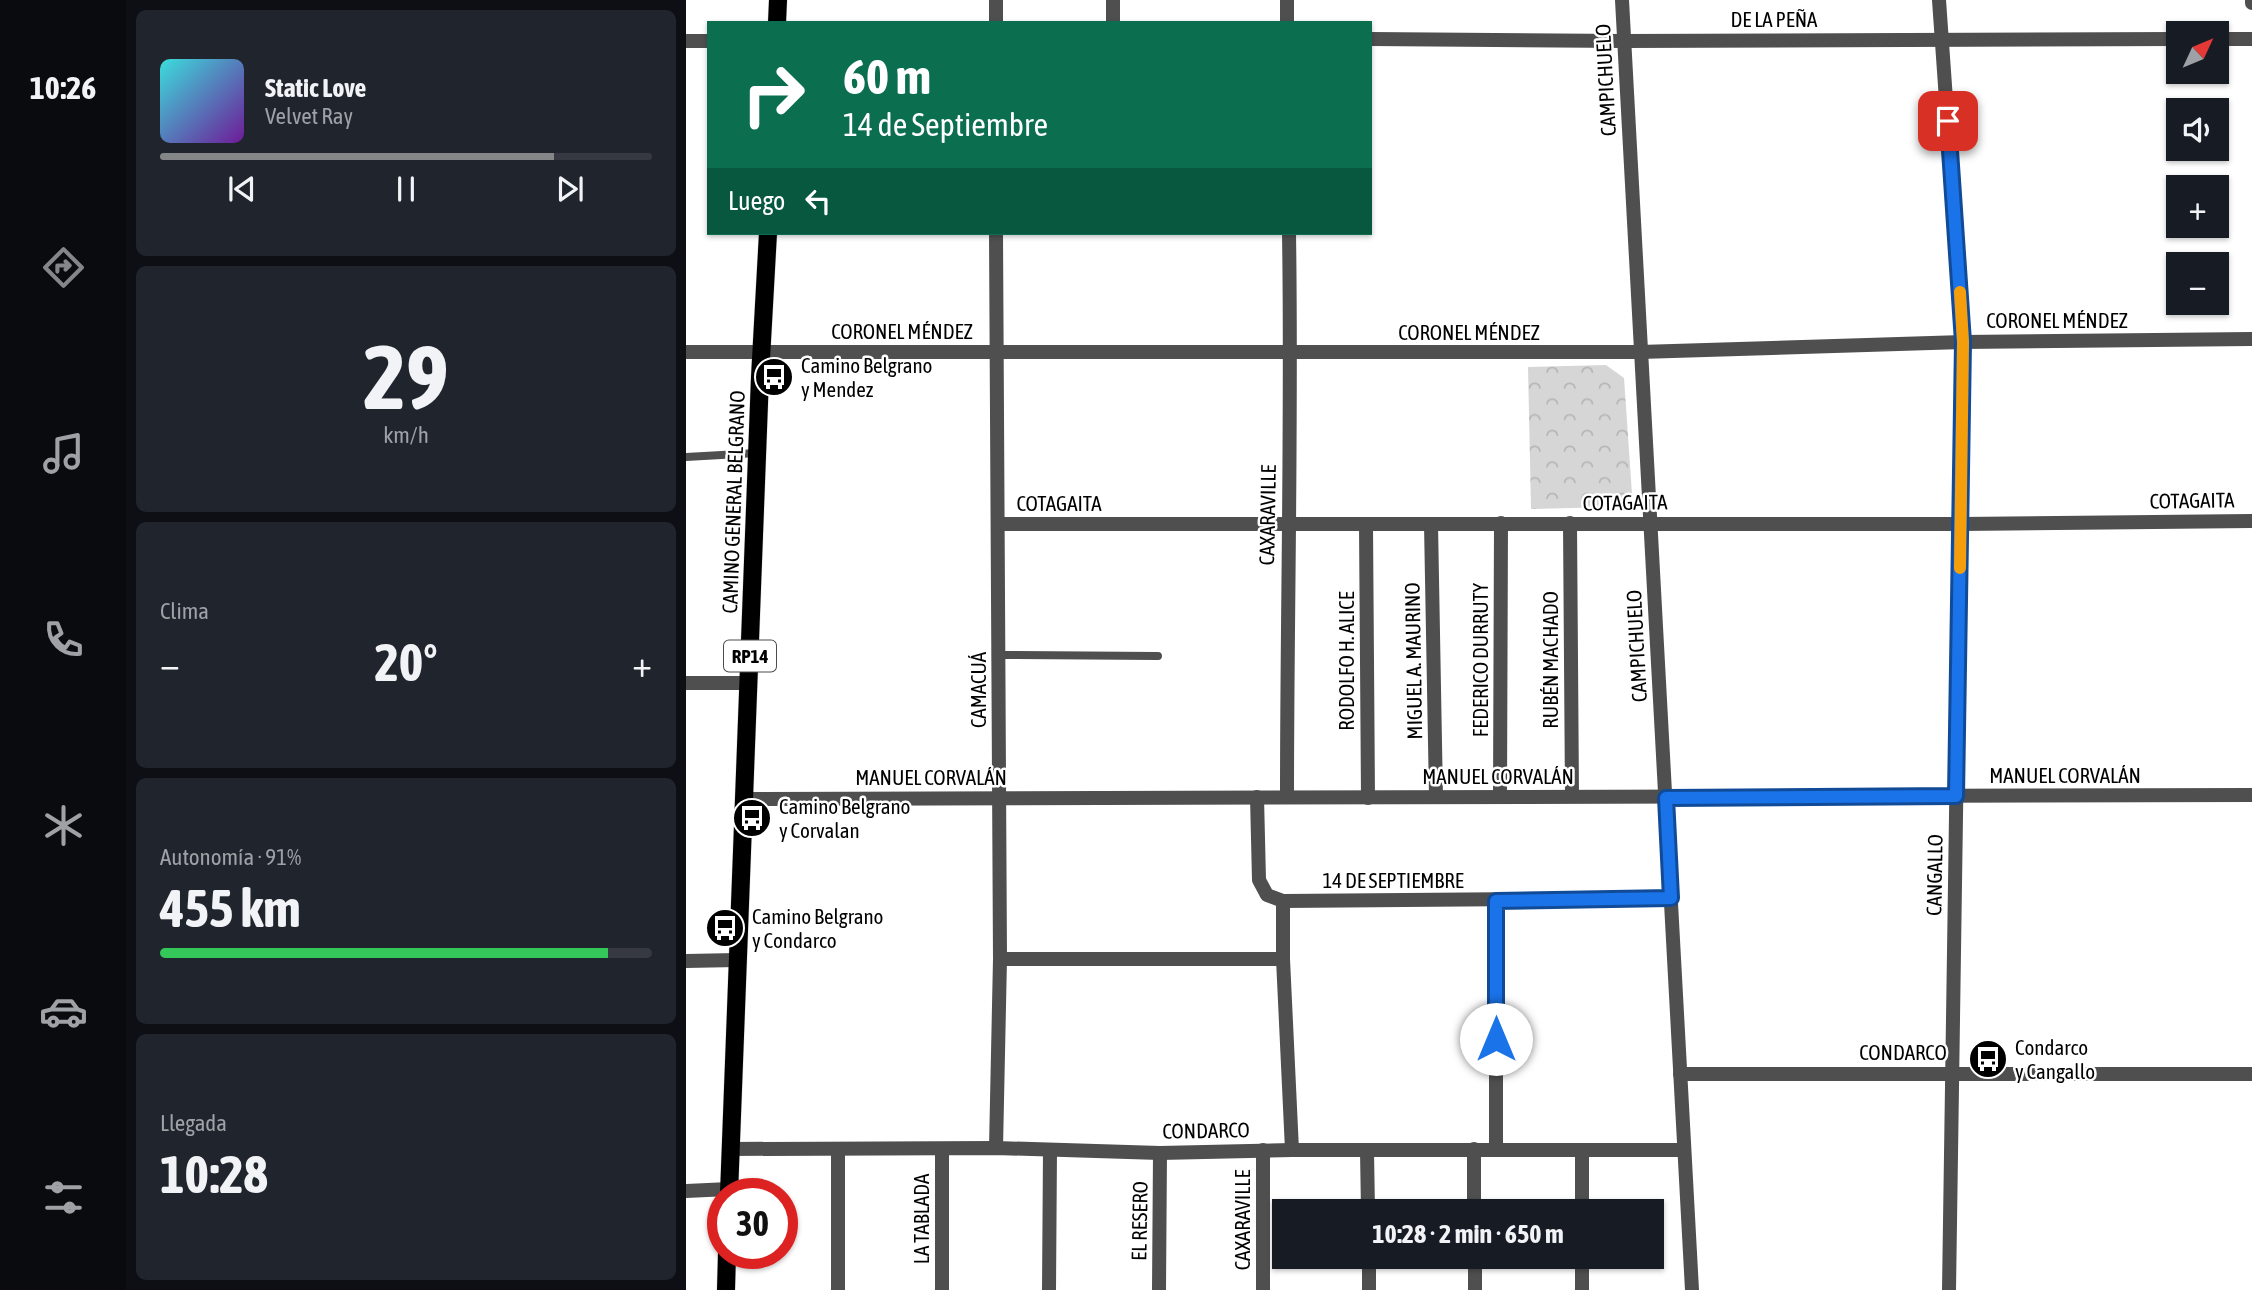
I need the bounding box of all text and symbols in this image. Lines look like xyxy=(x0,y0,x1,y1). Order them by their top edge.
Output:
street label: DE LA PEÑA xyxy=(1731,7,1818,31)
north arrow xyxy=(2166,21,2230,84)
map controls xyxy=(2166,21,2229,315)
street label: CAMPICHUELO xyxy=(1590,23,1620,137)
text: 60 m xyxy=(843,48,931,104)
icon: right xyxy=(728,49,819,140)
text: 10:26 xyxy=(30,69,96,106)
text: Static Love xyxy=(265,73,366,103)
pin xyxy=(1918,91,1978,151)
button: sound xyxy=(2166,98,2229,161)
icon: arrive xyxy=(1929,102,1967,140)
text: Velvet Ray xyxy=(265,103,353,129)
text: 14 de Septiembre xyxy=(843,106,1048,143)
icon: previous xyxy=(223,170,261,208)
icon: pause xyxy=(387,170,425,208)
icon: next xyxy=(551,170,589,208)
button: + xyxy=(2166,175,2229,238)
icon: left xyxy=(799,182,837,220)
text: Luego xyxy=(728,186,785,216)
icon: directions xyxy=(39,243,88,292)
button: − xyxy=(2166,252,2229,315)
street label: CORONEL MÉNDEZ xyxy=(1986,308,2128,332)
street label: CORONEL MÉNDEZ xyxy=(831,319,973,343)
street label: CORONEL MÉNDEZ xyxy=(1398,320,1540,344)
text: 29 xyxy=(363,324,449,428)
place label: Camino Belgrano y Mendez xyxy=(801,353,932,401)
bus stop icon: Camino Belgrano y Mendez xyxy=(753,356,795,398)
street label: CAMINO GENERAL BELGRANO xyxy=(717,390,749,614)
text: km/h xyxy=(383,422,429,448)
icon: music xyxy=(39,429,88,478)
street label: CAXARAVILLE xyxy=(1254,464,1280,566)
street label: COTAGAITA xyxy=(2149,487,2235,513)
street label: COTAGAITA xyxy=(1582,489,1668,515)
street label: COTAGAITA xyxy=(1017,491,1102,515)
street label: MIGUEL A. MAURINO xyxy=(1400,582,1426,740)
street label: FEDERICO DURRUTY xyxy=(1468,582,1492,737)
street label: CAMPICHUELO xyxy=(1621,589,1651,703)
street label: RODOLFO H. ALICE xyxy=(1334,591,1358,731)
street label: RUBÉN MACHADO xyxy=(1538,591,1562,729)
text: Clima xyxy=(160,598,209,624)
icon: phone xyxy=(39,615,88,664)
text: 20° xyxy=(374,632,438,692)
road number: RP14 xyxy=(724,640,776,671)
text: − xyxy=(160,642,180,685)
text: + xyxy=(632,642,652,685)
street label: CAMACUÁ xyxy=(966,651,990,728)
street label: MANUEL CORVALÁN xyxy=(1989,763,2141,787)
street label: MANUEL CORVALÁN xyxy=(1422,764,1574,788)
street label: MANUEL CORVALÁN xyxy=(855,765,1007,789)
place label: Camino Belgrano y Corvalan xyxy=(779,794,910,842)
bus stop icon: Camino Belgrano y Corvalan xyxy=(731,797,773,839)
icon: climate xyxy=(39,801,88,850)
street label: CANGALLO xyxy=(1921,834,1947,916)
text: Autonomía · 91% xyxy=(160,844,301,870)
street label: 14 DE SEPTIEMBRE xyxy=(1322,868,1464,892)
text: 455 km xyxy=(160,878,301,938)
place label: Camino Belgrano y Condarco xyxy=(752,904,883,952)
bus stop icon: Camino Belgrano y Condarco xyxy=(704,907,746,949)
icon: car xyxy=(39,987,88,1036)
position arrow xyxy=(1459,1002,1533,1076)
place label: Condarco y Cangallo xyxy=(2015,1035,2095,1083)
bus stop icon: Condarco y Cangallo xyxy=(1967,1038,2009,1080)
street label: CONDARCO xyxy=(1859,1040,1947,1064)
text: Llegada xyxy=(160,1110,227,1136)
street label: CONDARCO xyxy=(1162,1117,1250,1143)
text: 10:28 xyxy=(160,1144,268,1204)
street label: CAXARAVILLE xyxy=(1230,1170,1254,1270)
icon: filters xyxy=(39,1173,88,1222)
street label: LA TABLADA xyxy=(909,1173,933,1264)
speed limit sign: 30 xyxy=(707,1178,798,1269)
street label: EL RESERO xyxy=(1126,1181,1152,1261)
text: 10:28 · 2 min · 650 m xyxy=(1372,1219,1564,1249)

